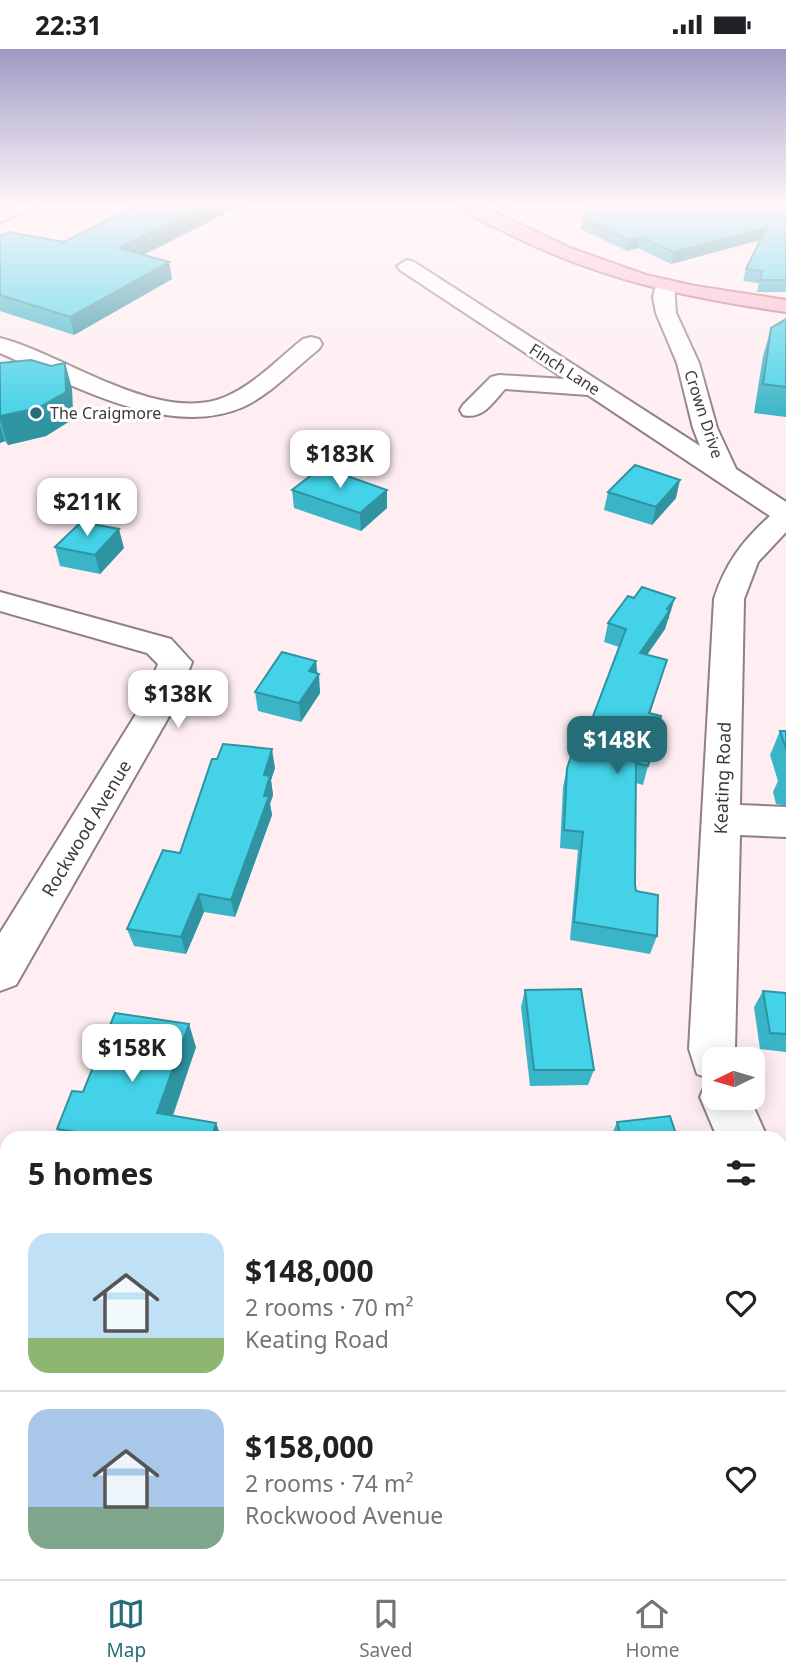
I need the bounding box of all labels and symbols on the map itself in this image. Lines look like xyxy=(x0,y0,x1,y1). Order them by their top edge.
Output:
street label: Finch Lane xyxy=(525,338,605,400)
street label: Crown Drive xyxy=(679,367,729,461)
place label: The Craigmore xyxy=(50,402,161,424)
marker: The Craigmore xyxy=(28,405,44,421)
pin: $183K xyxy=(291,431,389,490)
pin: $211K xyxy=(38,479,136,538)
pin: $138K xyxy=(129,671,227,730)
pin: $148K xyxy=(568,717,666,776)
street label: Keating Road xyxy=(708,721,736,835)
street label: Rockwood Avenue xyxy=(36,755,136,901)
pin: $158K xyxy=(83,1025,181,1084)
north arrow xyxy=(702,1047,765,1109)

